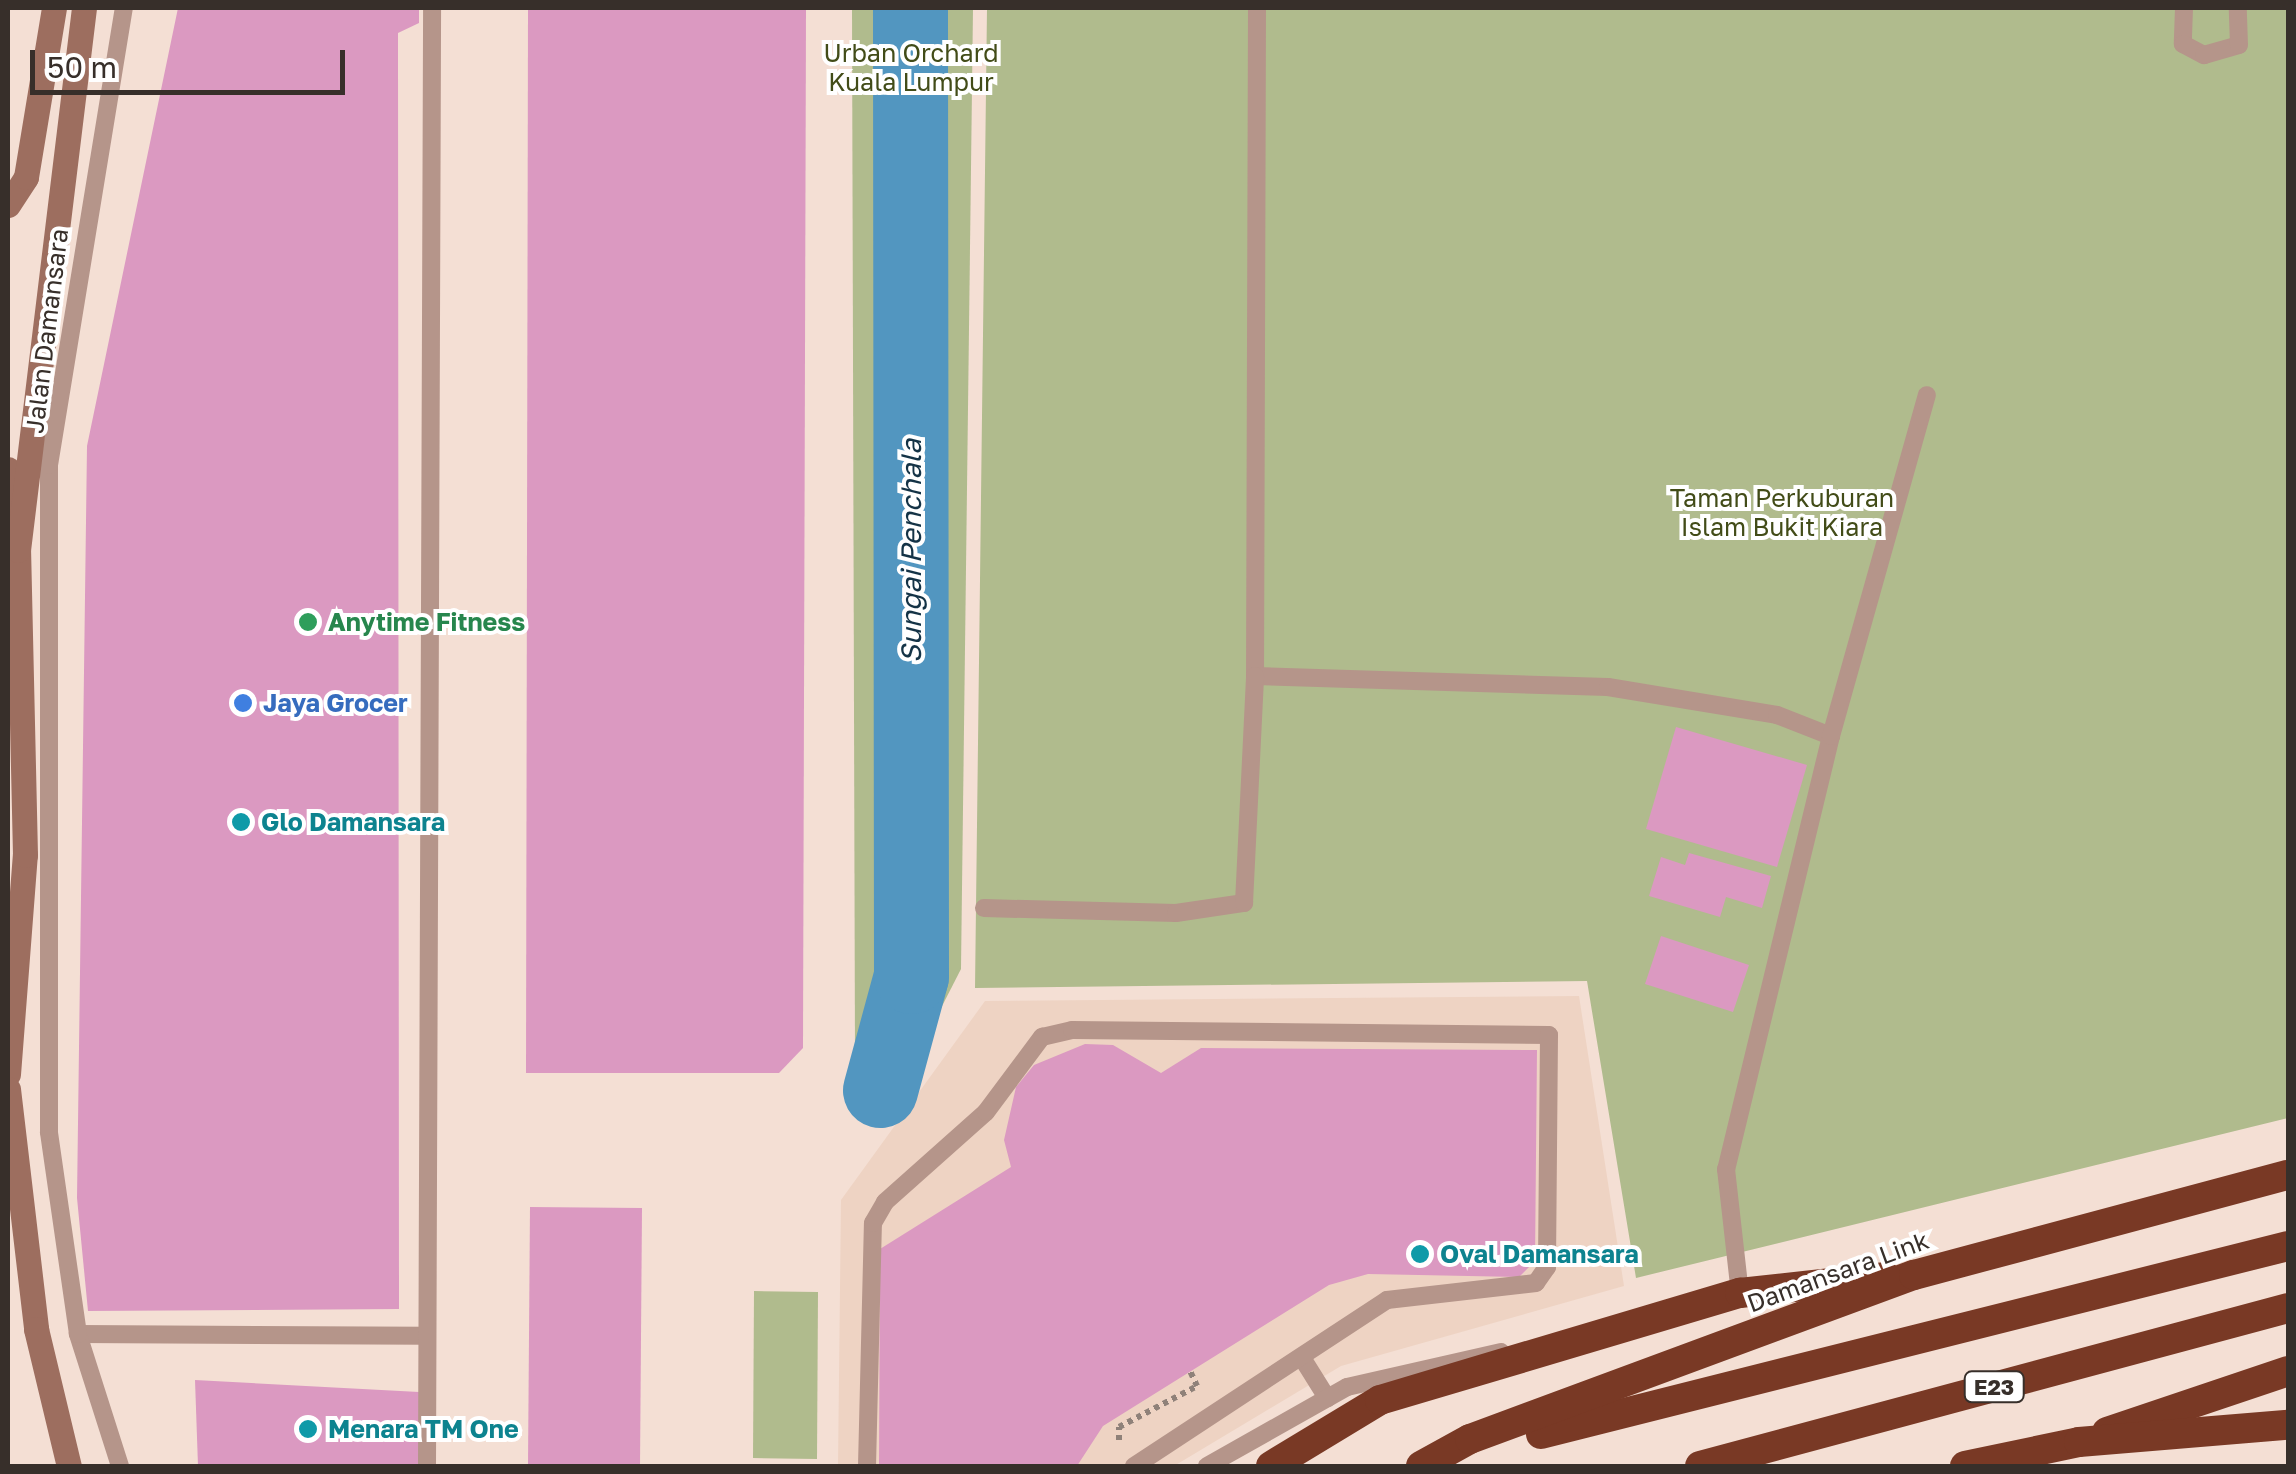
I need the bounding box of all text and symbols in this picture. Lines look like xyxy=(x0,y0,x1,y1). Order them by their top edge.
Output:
scale bar xyxy=(35,30,350,92)
park label: Urban Orchard Kuala Lumpur xyxy=(823,39,999,98)
text: 50 m xyxy=(47,49,117,85)
street label: Jalan Damansara xyxy=(20,227,74,435)
water label: Sungai Penchala xyxy=(894,439,928,663)
park label: Taman Perkuburan Islam Bukit Kiara xyxy=(1670,484,1894,543)
place label: Anytime Fitness xyxy=(328,607,525,637)
marker: Anytime Fitness xyxy=(297,611,319,633)
place label: Jaya Grocer xyxy=(263,688,408,718)
marker: Jaya Grocer xyxy=(232,692,254,714)
place label: Glo Damansara xyxy=(261,807,445,837)
marker: Glo Damansara xyxy=(230,811,252,833)
street label: Damansara Link xyxy=(1743,1225,1933,1319)
place label: Oval Damansara xyxy=(1440,1239,1639,1269)
marker: Oval Damansara xyxy=(1409,1243,1431,1265)
road number: E23 xyxy=(1962,1370,2026,1404)
place label: Menara TM One xyxy=(328,1414,519,1444)
marker: Menara TM One xyxy=(297,1418,319,1440)

